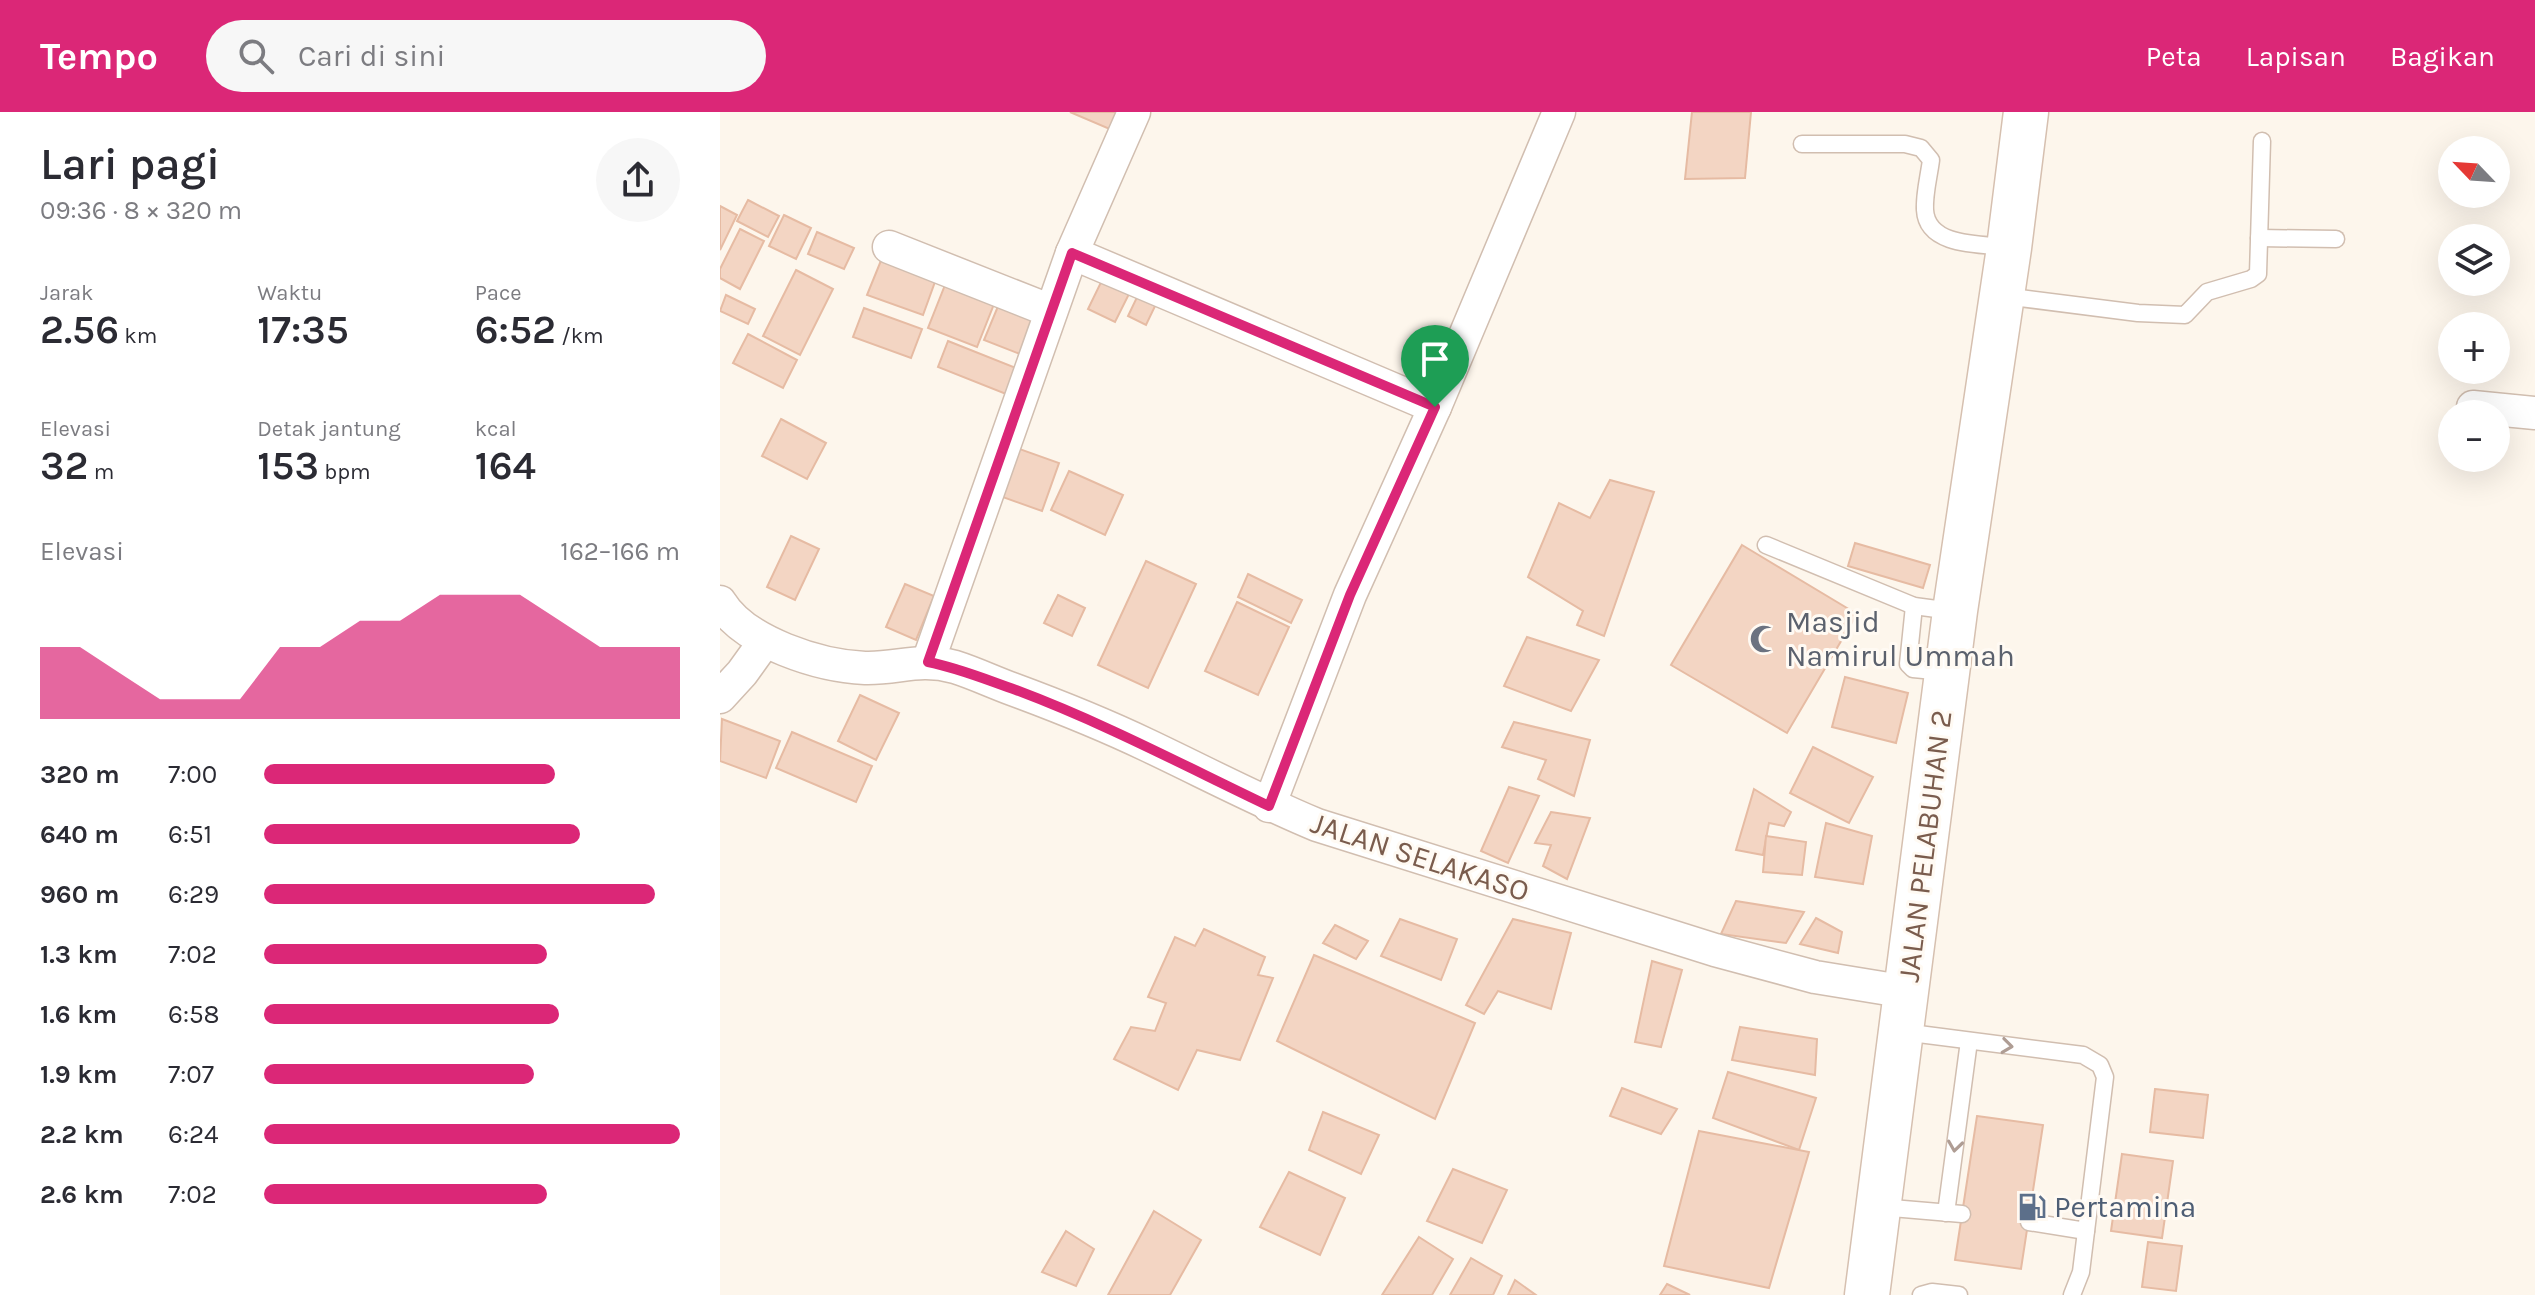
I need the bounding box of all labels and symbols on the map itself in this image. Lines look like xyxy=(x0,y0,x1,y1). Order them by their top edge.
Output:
north arrow xyxy=(2438,136,2510,208)
pin xyxy=(1401,325,1469,407)
place label: Masjid Namirul Ummah xyxy=(1786,604,2015,674)
mosque icon: Masjid Namirul Ummah xyxy=(1749,624,1779,654)
street label: JALAN PELABUHAN 2 xyxy=(1890,708,1960,984)
street label: JALAN SELAKASO xyxy=(1306,805,1534,909)
one-way arrow xyxy=(2001,1037,2014,1054)
one-way arrow xyxy=(1947,1139,1964,1153)
place label: Pertamina xyxy=(2054,1189,2196,1225)
fuel station icon: Pertamina xyxy=(2017,1192,2047,1222)

